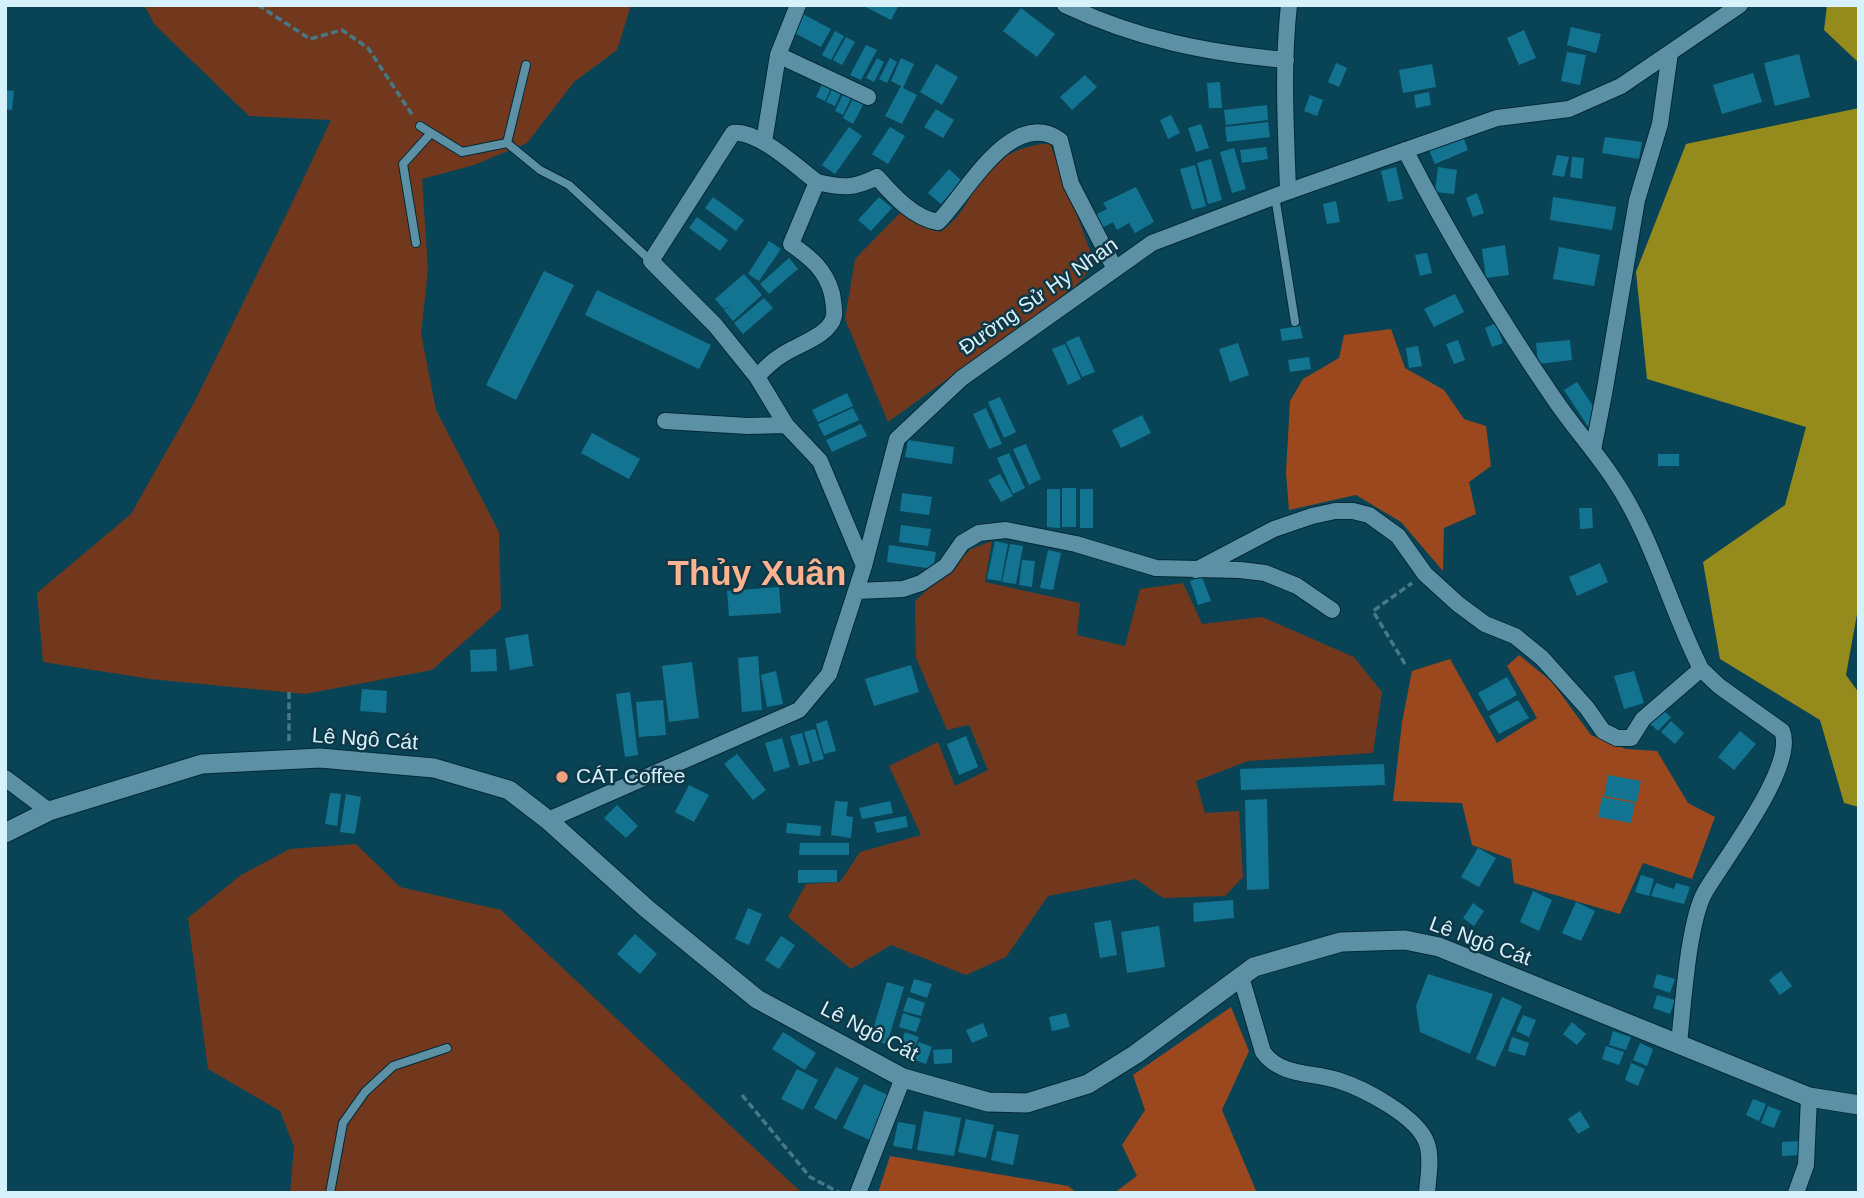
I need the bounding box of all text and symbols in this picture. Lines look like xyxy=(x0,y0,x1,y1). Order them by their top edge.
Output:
street label: Đường Sử Hy Nhan xyxy=(955,233,1123,361)
district label: Thủy Xuân xyxy=(668,554,846,596)
street label: Lê Ngô Cát xyxy=(311,724,419,756)
place label: CÁT Coffee xyxy=(576,764,685,790)
marker: CÁT Coffee xyxy=(554,769,570,785)
street label: Lê Ngô Cát xyxy=(1426,912,1534,972)
street label: Lê Ngô Cát xyxy=(816,997,922,1067)

